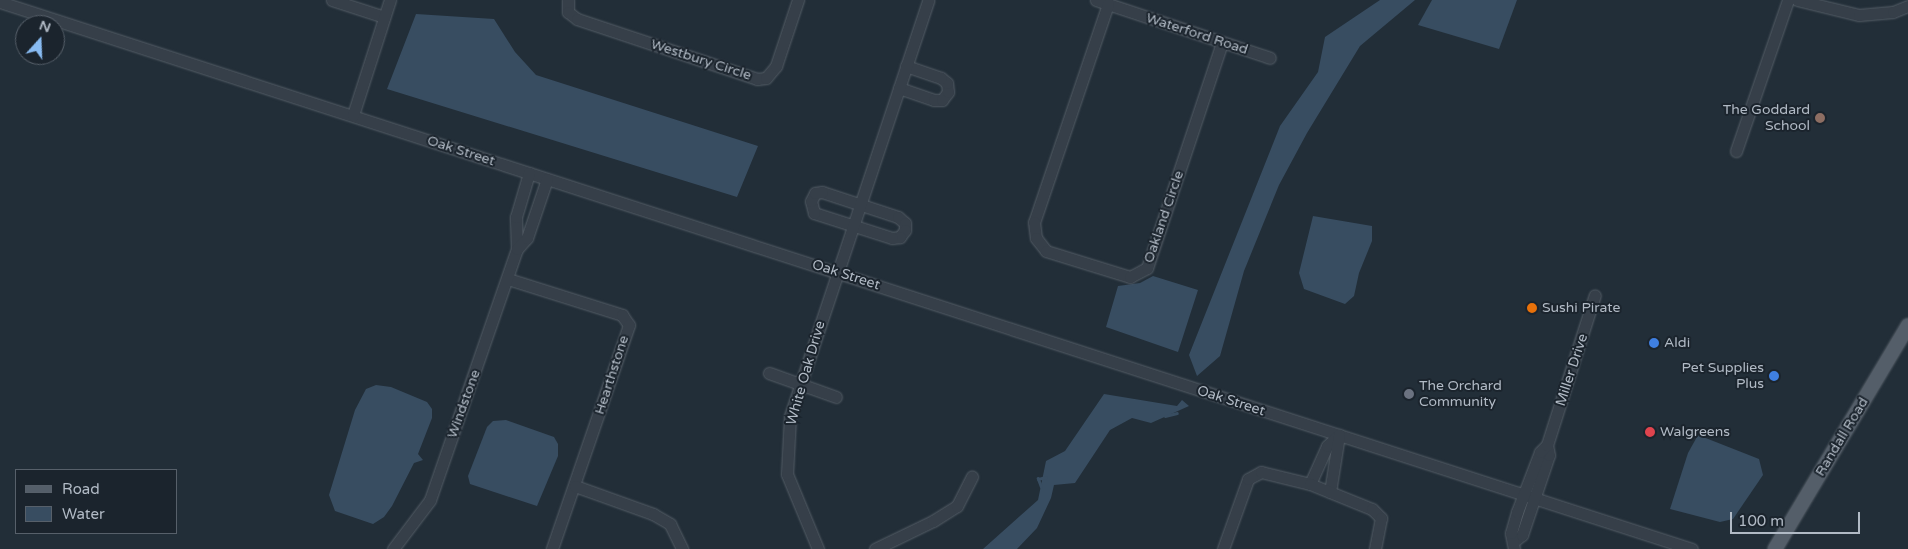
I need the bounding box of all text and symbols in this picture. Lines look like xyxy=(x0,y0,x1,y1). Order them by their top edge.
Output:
street label: Waterford Road xyxy=(1144,10,1250,58)
north arrow xyxy=(15,15,65,65)
text: N xyxy=(37,16,53,36)
street label: Westbury Circle xyxy=(649,36,753,84)
place label: The Goddard School xyxy=(1723,102,1810,134)
marker: The Goddard School xyxy=(1814,112,1826,124)
street label: Oak Street xyxy=(425,132,497,170)
street label: Oakland Circle xyxy=(1140,169,1188,265)
street label: Oak Street xyxy=(810,256,882,294)
place label: Sushi Pirate xyxy=(1542,300,1620,316)
marker: Sushi Pirate xyxy=(1526,302,1538,314)
street label: White Oak Drive xyxy=(783,319,829,427)
street label: Miller Drive xyxy=(1552,332,1592,408)
street label: Hearthstone xyxy=(591,333,633,417)
place label: Aldi xyxy=(1664,335,1690,351)
marker: Aldi xyxy=(1648,337,1660,349)
place label: Pet Supplies Plus xyxy=(1682,360,1764,392)
street label: Windstone xyxy=(444,367,484,441)
marker: Pet Supplies Plus xyxy=(1768,370,1780,382)
place label: The Orchard Community xyxy=(1419,378,1502,411)
street label: Oak Street xyxy=(1195,382,1267,420)
marker: The Orchard Community xyxy=(1403,388,1415,400)
street label: Randall Road xyxy=(1812,395,1872,479)
place label: Walgreens xyxy=(1660,424,1730,440)
marker: Walgreens xyxy=(1644,426,1656,438)
legend xyxy=(15,469,178,534)
text: Road xyxy=(62,480,100,498)
scale bar xyxy=(1733,502,1863,534)
text: Water xyxy=(62,505,105,523)
text: 100 m xyxy=(1738,512,1784,530)

